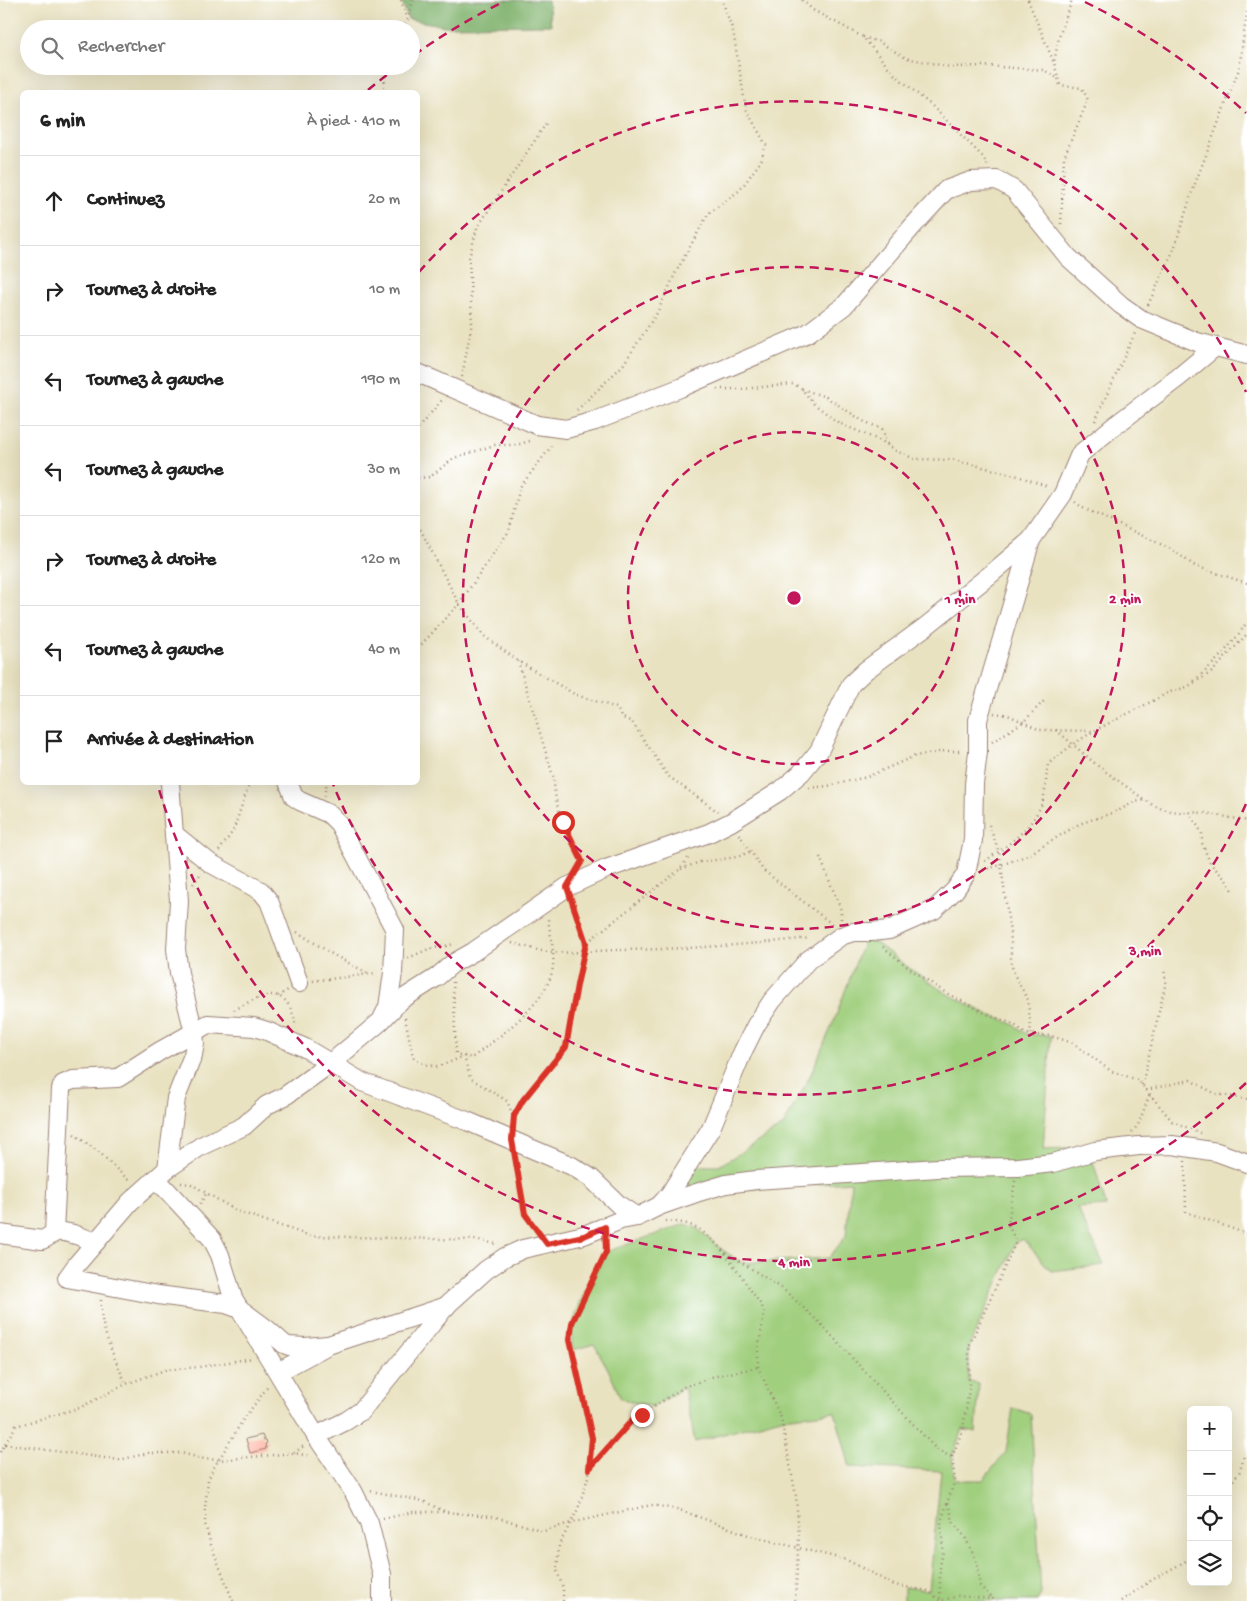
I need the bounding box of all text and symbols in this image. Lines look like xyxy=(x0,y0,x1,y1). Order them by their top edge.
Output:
search box xyxy=(20,20,420,75)
icon: search xyxy=(38,34,66,62)
text: Rechercher xyxy=(78,36,164,59)
text: 6 min xyxy=(40,110,85,135)
text: À pied · 410 m xyxy=(307,113,400,132)
icon: ahead xyxy=(40,187,68,215)
text: Continuez xyxy=(87,189,164,212)
text: 20 m xyxy=(368,191,400,210)
icon: right xyxy=(40,277,68,305)
text: Tournez à droite xyxy=(87,279,216,302)
text: 10 m xyxy=(369,281,400,300)
icon: left xyxy=(40,367,68,395)
text: Tournez à gauche xyxy=(87,369,223,392)
text: 190 m xyxy=(361,371,400,390)
icon: left xyxy=(40,457,68,485)
text: Tournez à gauche xyxy=(87,459,223,482)
text: 30 m xyxy=(367,461,400,480)
icon: right xyxy=(40,547,68,575)
text: Tournez à droite xyxy=(87,549,216,572)
text: 120 m xyxy=(361,551,400,570)
centre of rings xyxy=(785,589,803,607)
text: 1 min xyxy=(944,591,976,609)
text: 2 min xyxy=(1109,591,1142,609)
icon: left xyxy=(40,637,68,665)
text: Tournez à gauche xyxy=(87,639,223,662)
text: 40 m xyxy=(368,641,400,660)
icon: arrive xyxy=(40,727,68,755)
text: Arrivée à destination xyxy=(87,729,253,752)
route start xyxy=(552,811,575,834)
text: 3 min xyxy=(1128,943,1162,961)
text: 4 min xyxy=(777,1254,811,1272)
route end xyxy=(631,1404,654,1427)
map controls xyxy=(1187,1406,1232,1586)
button: + xyxy=(1187,1406,1232,1451)
button: − xyxy=(1187,1451,1232,1496)
button: locate xyxy=(1187,1496,1232,1541)
button: layers xyxy=(1187,1541,1232,1586)

